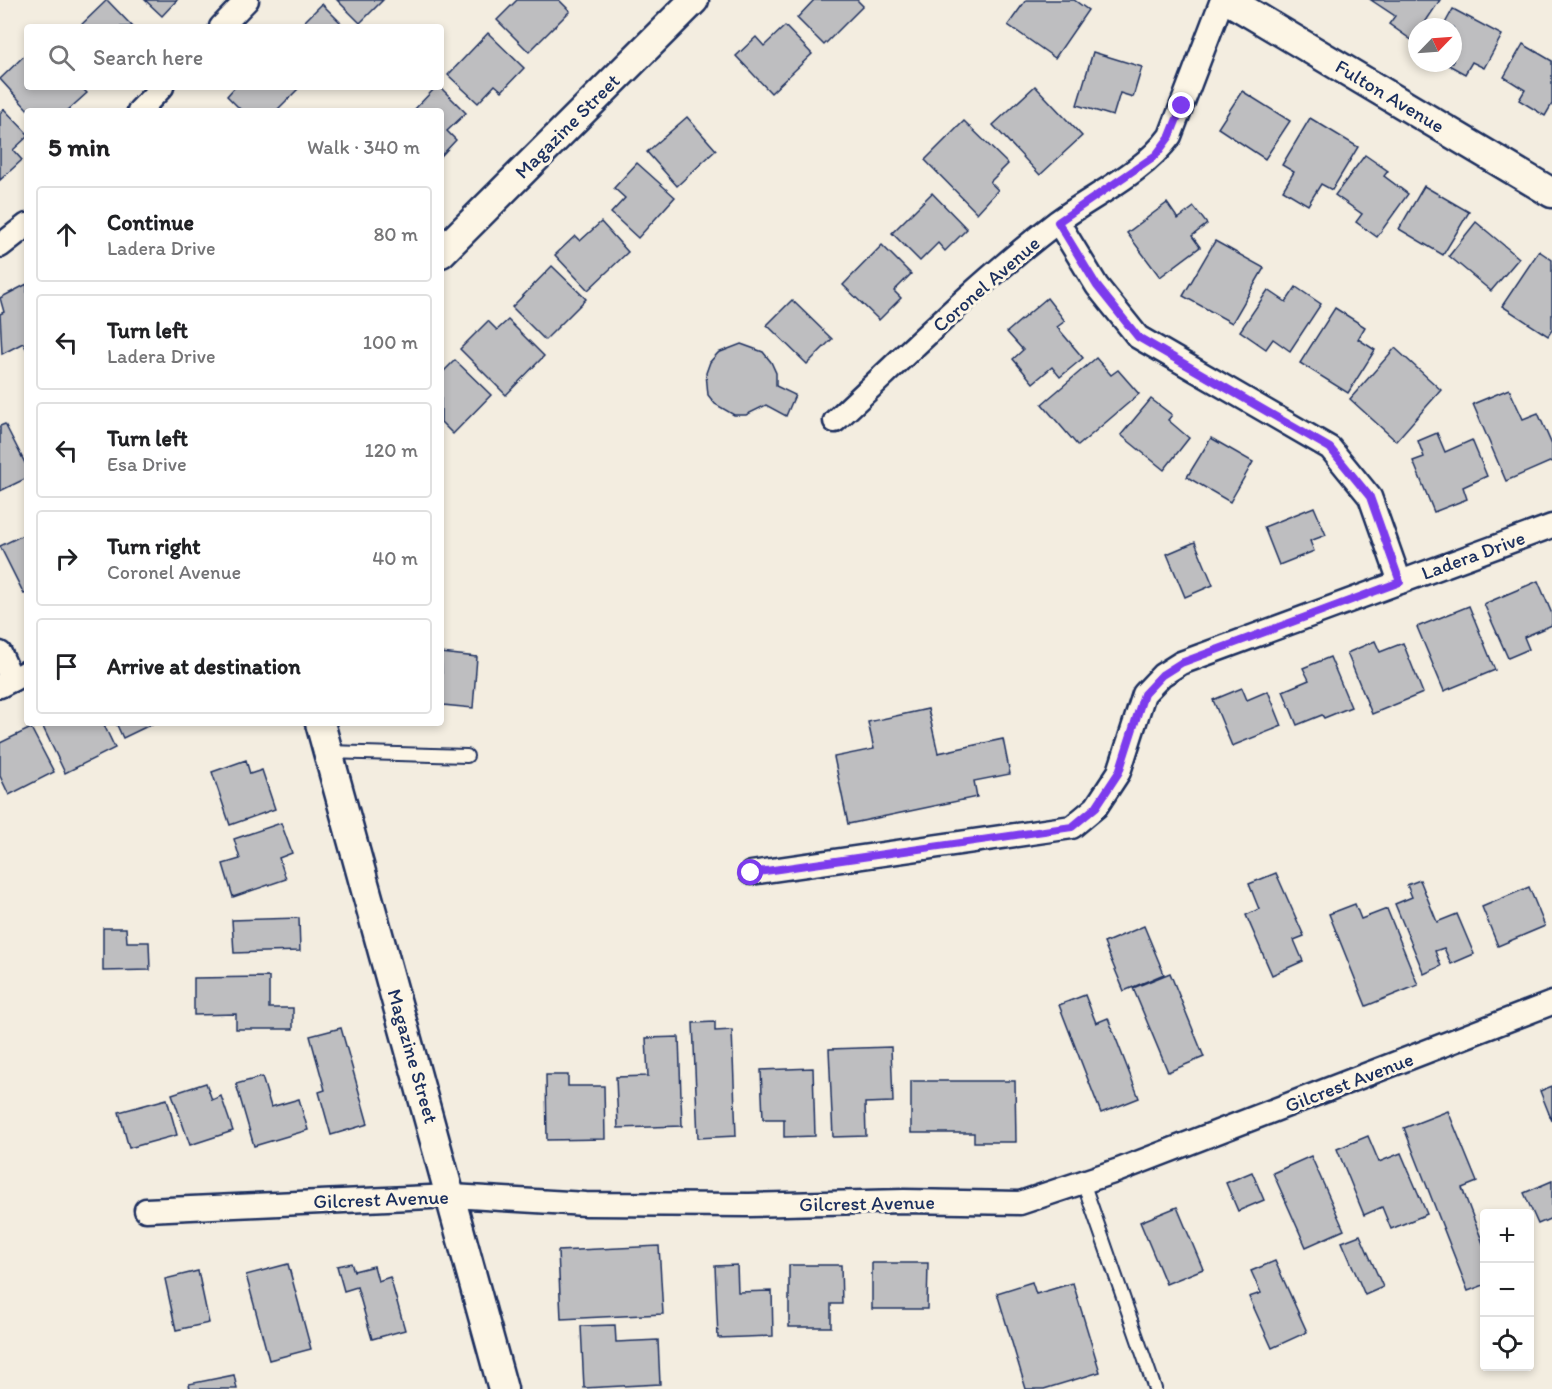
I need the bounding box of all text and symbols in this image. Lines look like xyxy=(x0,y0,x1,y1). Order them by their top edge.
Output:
north arrow xyxy=(1408,18,1462,72)
search box xyxy=(24,24,444,90)
icon: search xyxy=(45,41,78,74)
text: Search here xyxy=(93,44,203,71)
street label: Fulton Avenue xyxy=(1331,54,1449,138)
street label: Magazine Street xyxy=(509,68,625,184)
route end xyxy=(1168,92,1194,118)
text: 5 min xyxy=(48,131,110,163)
text: Walk · 340 m xyxy=(307,135,420,159)
text: Continue xyxy=(107,209,194,236)
icon: ahead xyxy=(50,218,83,251)
text: 80 m xyxy=(373,222,418,246)
street label: Coronel Avenue xyxy=(927,231,1045,337)
text: Ladera Drive xyxy=(107,236,216,260)
text: Turn left xyxy=(107,317,188,344)
icon: left xyxy=(50,326,83,359)
text: 100 m xyxy=(363,330,418,354)
text: Ladera Drive xyxy=(107,344,216,368)
text: Turn left xyxy=(107,425,188,452)
icon: left xyxy=(50,434,83,467)
text: 120 m xyxy=(365,438,418,462)
text: Esa Drive xyxy=(107,452,187,476)
street label: Ladera Drive xyxy=(1418,525,1528,585)
text: Turn right xyxy=(107,533,201,560)
icon: right xyxy=(50,542,83,575)
text: 40 m xyxy=(372,546,418,570)
text: Coronel Avenue xyxy=(107,560,241,584)
icon: arrive xyxy=(50,650,83,683)
text: Arrive at destination xyxy=(107,653,301,680)
route start xyxy=(737,859,763,885)
street label: Magazine Street xyxy=(382,986,444,1126)
street label: Gilcrest Avenue xyxy=(1281,1047,1417,1117)
street label: Gilcrest Avenue xyxy=(313,1185,449,1213)
street label: Gilcrest Avenue xyxy=(799,1190,935,1216)
map controls xyxy=(1480,1209,1534,1371)
button: + xyxy=(1480,1209,1534,1263)
button: − xyxy=(1480,1263,1534,1317)
button: locate xyxy=(1480,1317,1534,1371)

